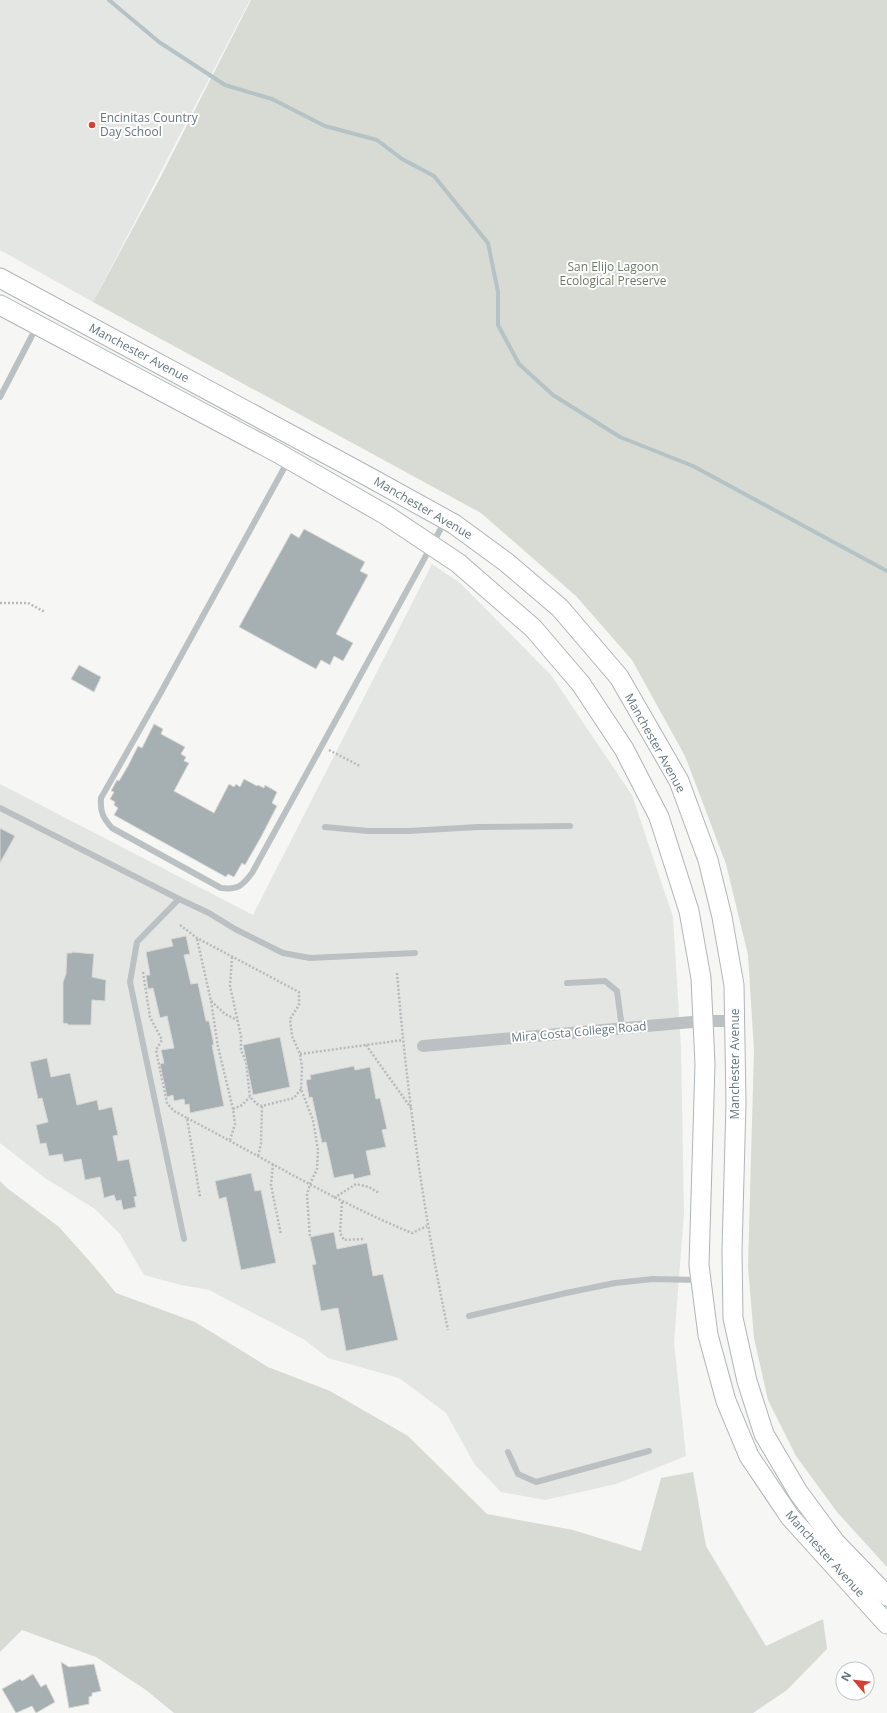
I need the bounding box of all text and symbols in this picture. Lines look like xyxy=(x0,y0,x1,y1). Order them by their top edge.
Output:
place label: Encinitas Country Day School xyxy=(100,109,199,140)
marker: Encinitas Country Day School xyxy=(87,120,97,130)
park label: San Elijo Lagoon Ecological Preserve xyxy=(560,258,667,289)
street label: Manchester Avenue xyxy=(86,319,193,386)
street label: Manchester Avenue xyxy=(371,472,476,543)
street label: Manchester Avenue xyxy=(621,690,690,796)
street label: Manchester Avenue xyxy=(726,1008,743,1120)
street label: Mira Costa College Road xyxy=(511,1017,647,1046)
street label: Manchester Avenue xyxy=(782,1507,869,1601)
north arrow xyxy=(835,1661,875,1701)
text: N xyxy=(837,1669,854,1684)

